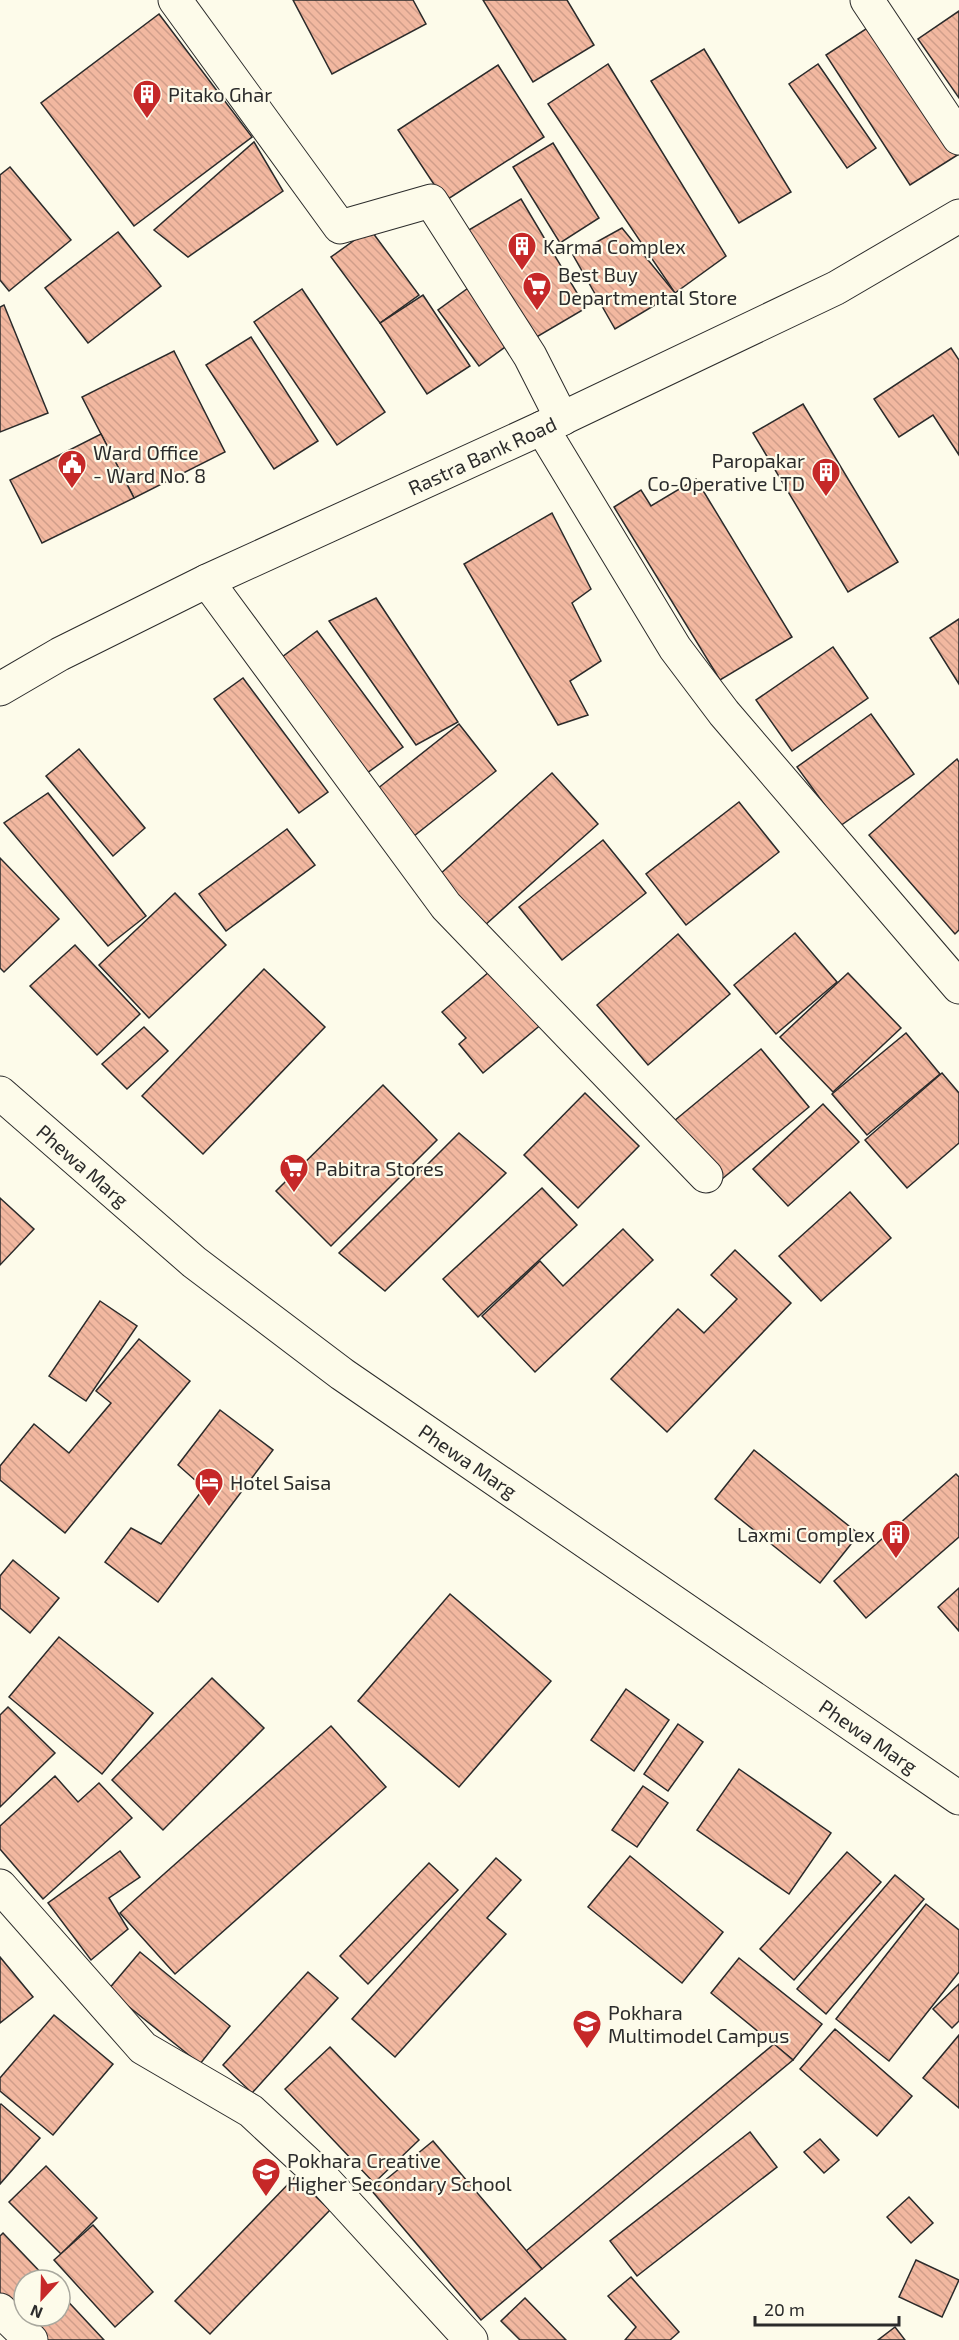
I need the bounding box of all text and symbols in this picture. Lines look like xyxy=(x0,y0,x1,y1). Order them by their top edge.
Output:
building icon: Pitako Ghar xyxy=(131,78,163,120)
place label: Pitako Ghar xyxy=(168,82,272,106)
building icon: Karma Complex xyxy=(506,230,538,272)
place label: Karma Complex xyxy=(543,234,686,258)
place label: Best Buy Departmental Store xyxy=(558,262,737,309)
supermarket icon: Best Buy Departmental Store xyxy=(521,270,553,312)
street label: Rastra Bank Road xyxy=(404,411,560,500)
place label: Ward Office - Ward No. 8 xyxy=(93,440,206,487)
public building icon: Ward Office - Ward No. 8 xyxy=(56,448,88,490)
place label: Paropakar Co-Operative LTD xyxy=(647,448,805,495)
building icon: Paropakar Co-Operative LTD xyxy=(810,456,842,498)
street label: Phewa Marg xyxy=(32,1119,134,1212)
supermarket icon: Pabitra Stores xyxy=(278,1152,310,1194)
place label: Pabitra Stores xyxy=(315,1156,444,1180)
street label: Phewa Marg xyxy=(415,1419,522,1503)
hotel icon: Hotel Saisa xyxy=(193,1466,225,1508)
place label: Hotel Saisa xyxy=(230,1470,331,1494)
building icon: Laxmi Complex xyxy=(880,1518,912,1560)
place label: Laxmi Complex xyxy=(737,1522,875,1546)
street label: Phewa Marg xyxy=(815,1694,922,1778)
place label: Pokhara Multimodel Campus xyxy=(608,2000,789,2047)
school or university icon: Pokhara Multimodel Campus xyxy=(571,2008,603,2050)
place label: Pokhara Creative Higher Secondary School xyxy=(287,2148,512,2195)
school or university icon: Pokhara Creative Higher Secondary School xyxy=(250,2156,282,2198)
north arrow xyxy=(12,2268,72,2328)
scale bar xyxy=(755,2289,899,2327)
text: 20 m xyxy=(764,2298,805,2320)
text: N xyxy=(27,2301,45,2323)

